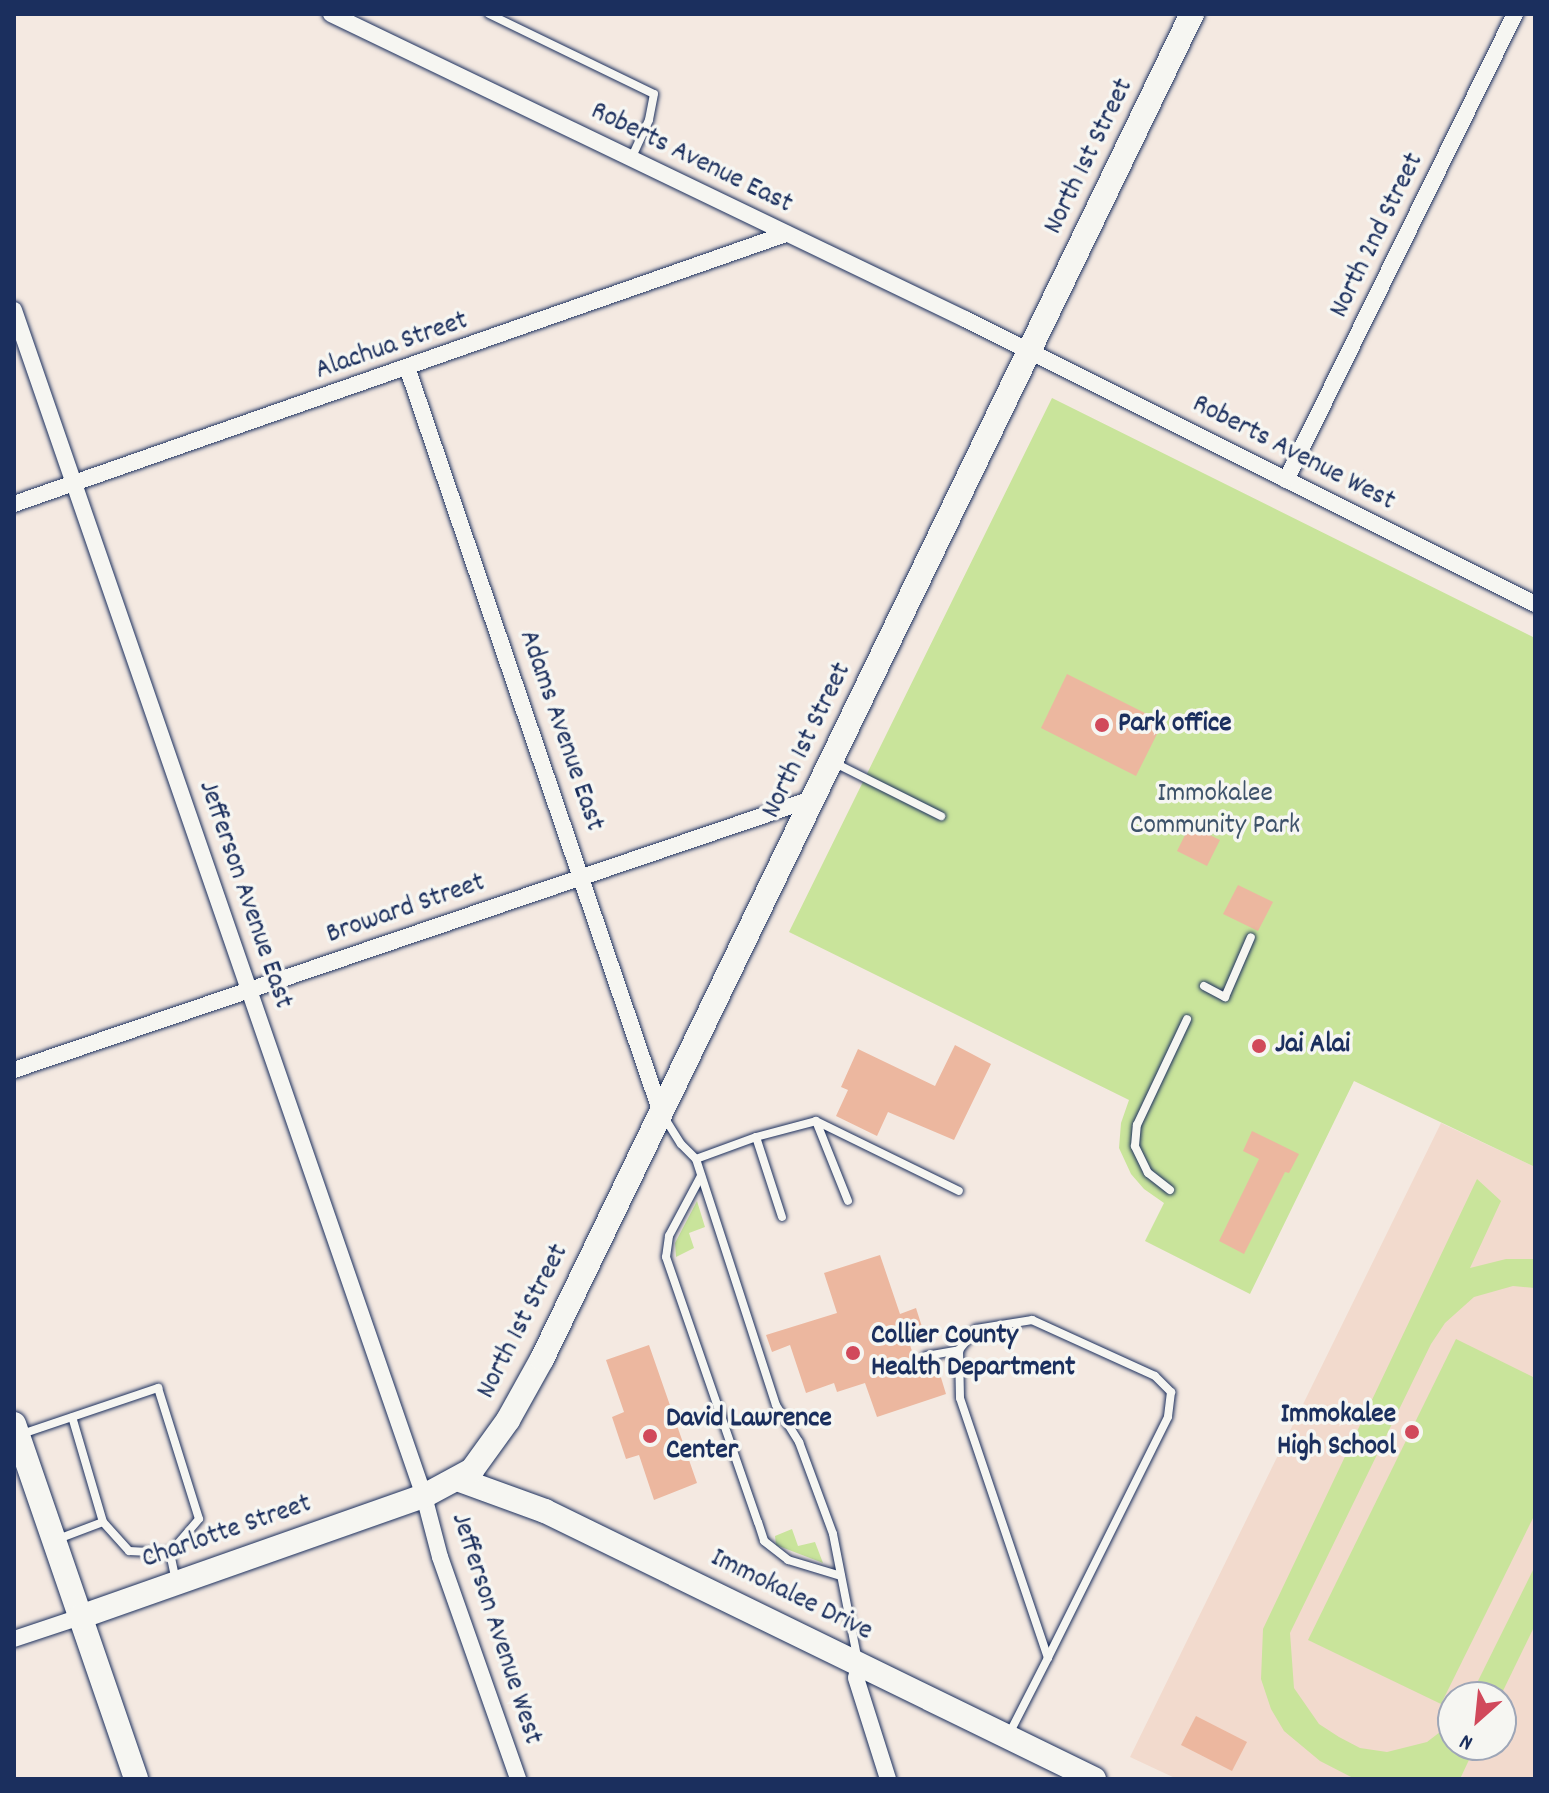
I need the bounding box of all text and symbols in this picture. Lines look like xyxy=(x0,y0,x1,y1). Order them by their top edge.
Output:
street label: North 1st Street xyxy=(1038,74,1142,240)
street label: Roberts Avenue East xyxy=(585,96,797,222)
street label: North 2nd Street xyxy=(1324,148,1432,324)
street label: Alachua Street xyxy=(311,305,473,389)
street label: Roberts Avenue West xyxy=(1186,388,1400,520)
street label: Adams Avenue East xyxy=(510,626,610,836)
street label: North 1st Street xyxy=(756,658,860,824)
place label: Park office xyxy=(1118,708,1231,742)
marker: Park office xyxy=(1093,716,1111,734)
street label: Jefferson Avenue East xyxy=(189,777,299,1013)
park label: Immokalee Community Park xyxy=(1130,778,1300,844)
street label: Broward Street xyxy=(322,867,490,953)
place label: Jai Alai xyxy=(1275,1029,1350,1063)
marker: Jai Alai xyxy=(1250,1037,1268,1055)
street label: North 1st Street xyxy=(471,1239,577,1405)
place label: Collier County Health Department xyxy=(871,1320,1075,1386)
marker: Collier County Health Department xyxy=(842,1342,864,1364)
place label: Immokalee High School xyxy=(1277,1399,1396,1465)
place label: David Lawrence Center xyxy=(666,1403,832,1469)
marker: Immokalee High School xyxy=(1403,1423,1421,1441)
marker: David Lawrence Center xyxy=(641,1427,659,1445)
street label: Charlotte Street xyxy=(138,1488,316,1578)
street label: Jefferson Avenue West xyxy=(442,1509,548,1749)
street label: Immokalee Drive xyxy=(705,1542,877,1650)
north arrow xyxy=(1437,1681,1517,1761)
text: N xyxy=(1455,1725,1479,1757)

